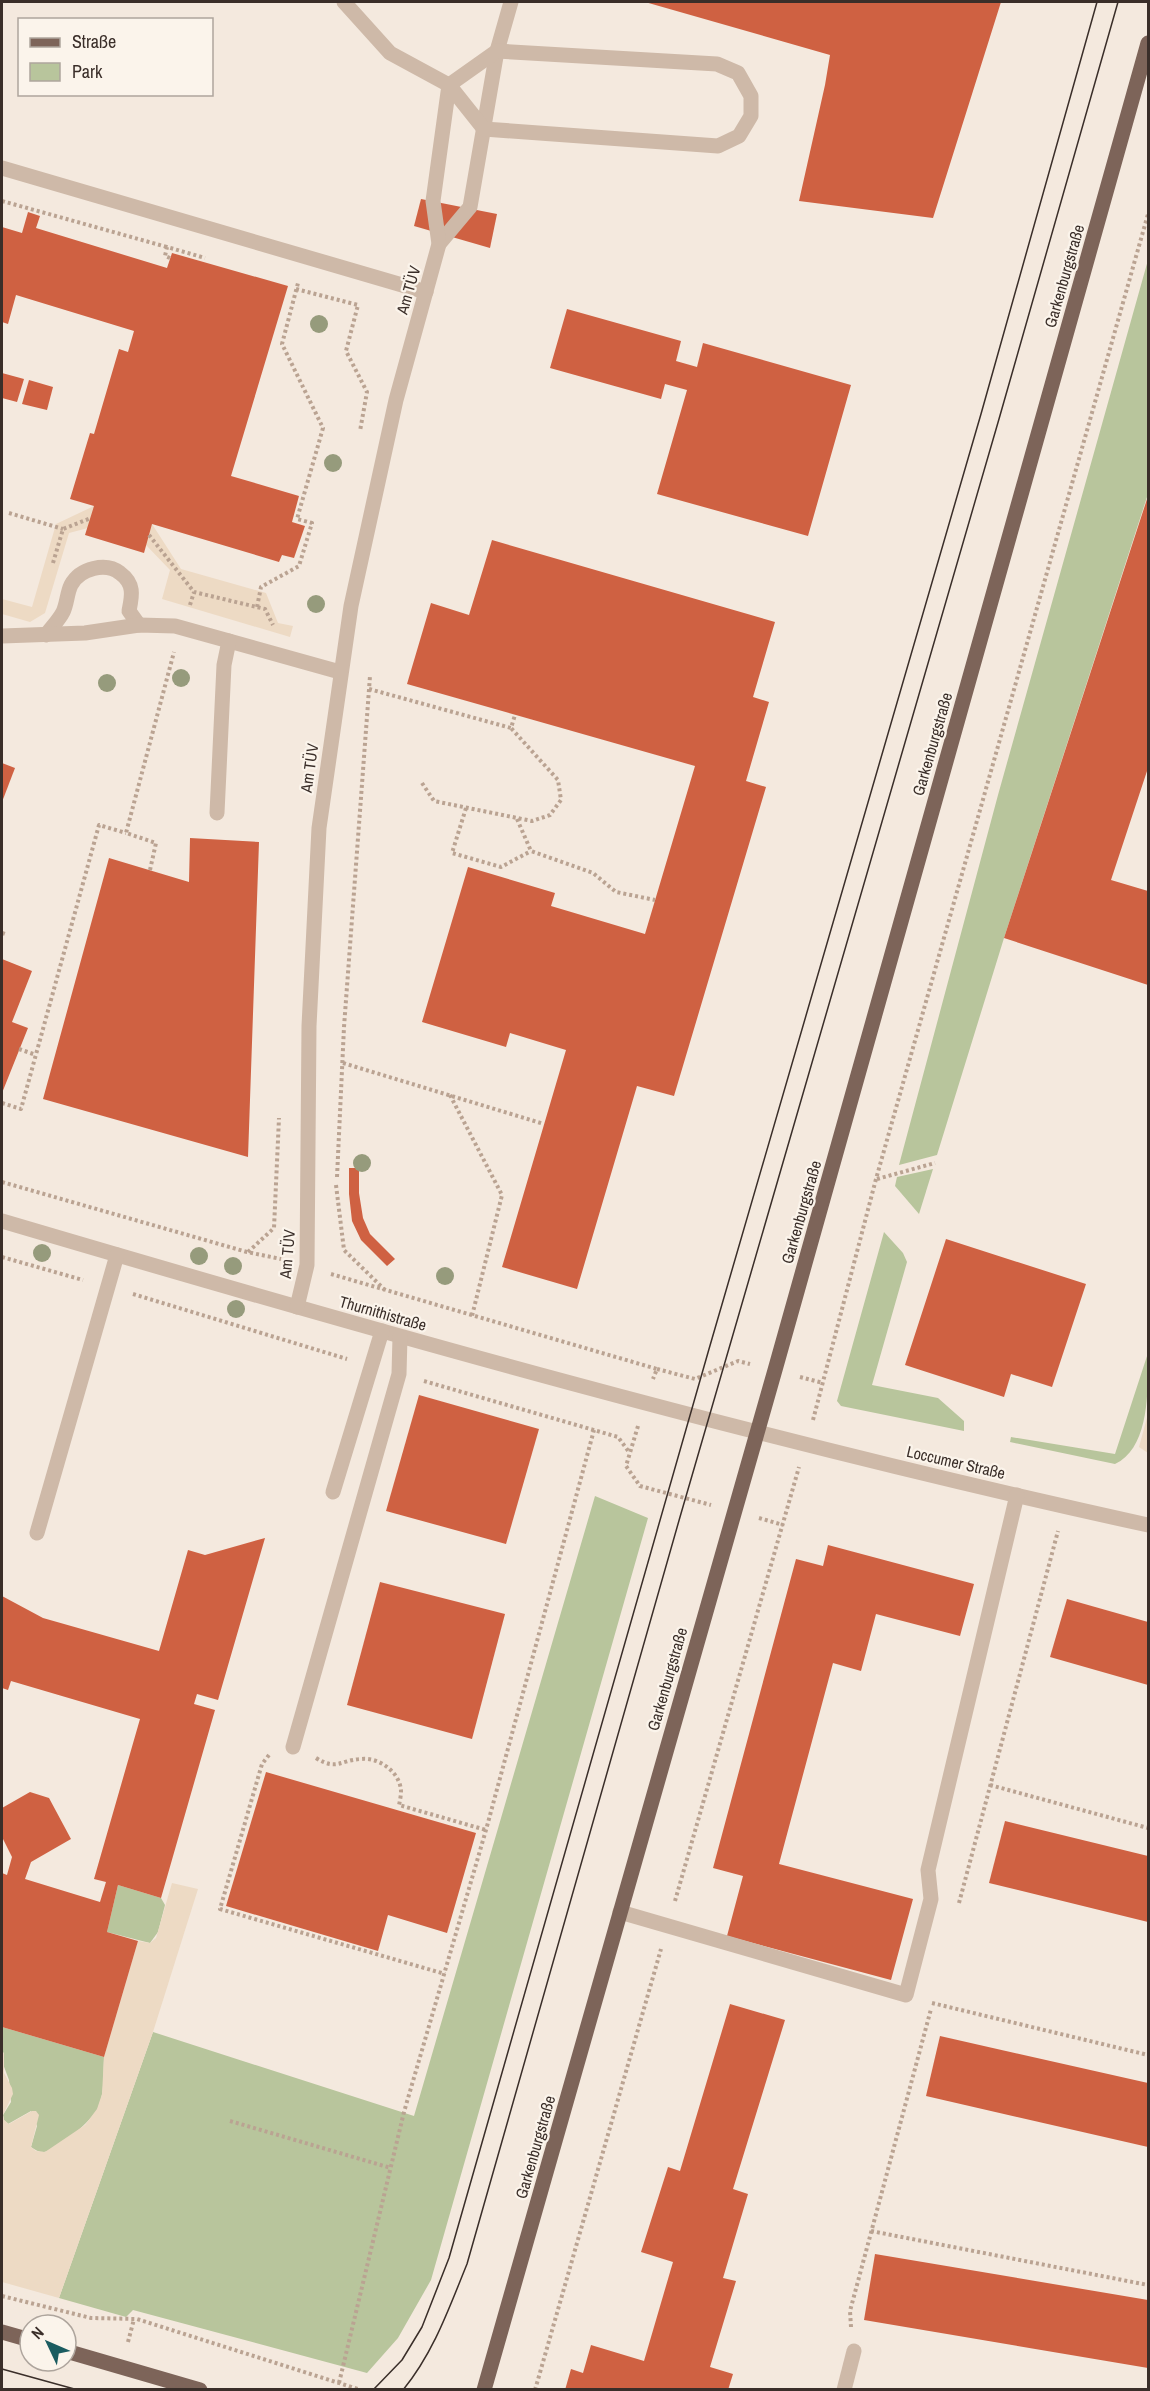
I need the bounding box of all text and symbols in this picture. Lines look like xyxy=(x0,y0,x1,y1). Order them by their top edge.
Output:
legend xyxy=(18,18,213,96)
text: Straße xyxy=(72,29,116,54)
text: Park xyxy=(72,59,103,84)
street label: Garkenburgstraße xyxy=(1039,222,1089,330)
street label: Am TÜV xyxy=(390,263,425,318)
street label: Garkenburgstraße xyxy=(907,690,957,798)
street label: Am TÜV xyxy=(295,742,323,795)
street label: Garkenburgstraße xyxy=(776,1158,826,1266)
street label: Am TÜV xyxy=(274,1228,300,1281)
street label: Thurnithistraße xyxy=(337,1290,429,1336)
street label: Loccumer Straße xyxy=(905,1440,1007,1484)
street label: Garkenburgstraße xyxy=(642,1625,692,1733)
street label: Garkenburgstraße xyxy=(510,2093,560,2201)
north arrow xyxy=(18,2313,78,2373)
text: N xyxy=(26,2322,48,2344)

